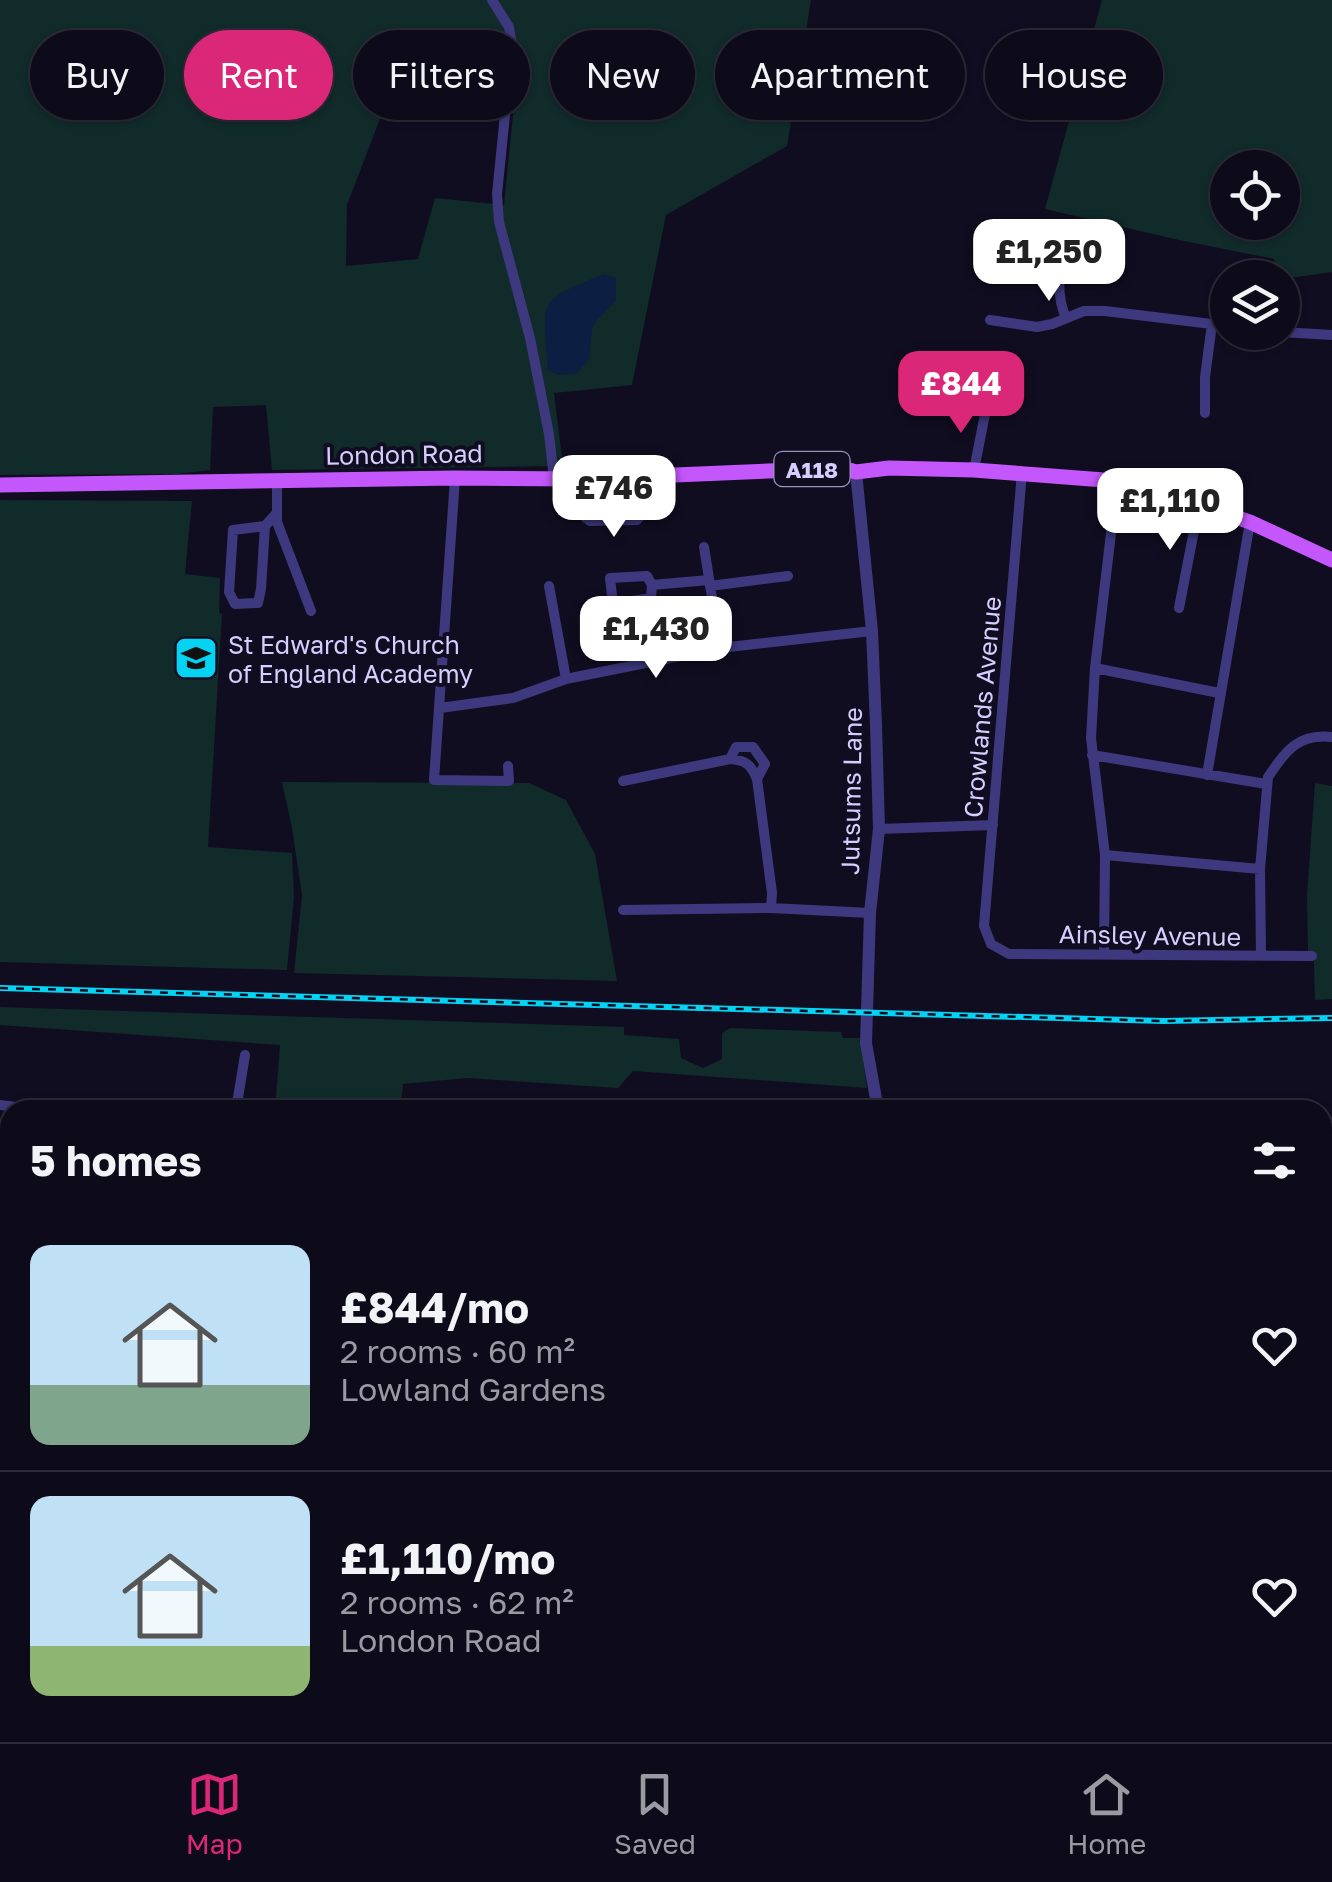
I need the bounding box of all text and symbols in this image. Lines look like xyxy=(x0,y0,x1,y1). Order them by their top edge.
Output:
chip: Buy xyxy=(30,30,164,120)
chip: Rent xyxy=(184,30,333,120)
chip: Filters xyxy=(353,30,530,120)
chip: New xyxy=(550,30,695,120)
chip: Apartment xyxy=(715,30,965,120)
chip: House xyxy=(985,30,1163,120)
map controls xyxy=(1210,150,1300,350)
button: locate xyxy=(1210,150,1300,240)
pin: £1,250 xyxy=(968,219,1130,304)
text: £1,250 xyxy=(995,232,1103,270)
button: layers xyxy=(1210,260,1300,350)
pin: £844 xyxy=(902,351,1020,436)
text: £844 xyxy=(920,364,1002,402)
street label: London Road xyxy=(325,437,483,471)
road number: A118 xyxy=(774,452,850,486)
pin: £746 xyxy=(555,455,673,540)
text: £746 xyxy=(575,468,653,506)
pin: £1,110 xyxy=(1089,468,1251,553)
text: £1,110 xyxy=(1119,481,1221,519)
street label: Crowlands Avenue xyxy=(957,595,1007,819)
pin: £1,430 xyxy=(575,596,737,681)
text: £1,430 xyxy=(602,609,710,647)
place label: St Edward's Church of England Academy xyxy=(228,629,473,689)
school or university icon: St Edward's Church of England Academy xyxy=(173,635,219,681)
street label: Jutsums Lane xyxy=(834,707,868,875)
street label: Ainsley Avenue xyxy=(1059,918,1241,952)
icon: filters xyxy=(1247,1133,1302,1188)
text: 5 homes xyxy=(30,1135,202,1185)
text: £844/mo xyxy=(340,1282,529,1332)
icon: home xyxy=(110,1285,230,1405)
icon: heart xyxy=(1247,1318,1302,1373)
text: 2 rooms · 60 m² xyxy=(340,1332,575,1370)
text: Lowland Gardens xyxy=(340,1370,606,1408)
text: £1,110/mo xyxy=(340,1533,555,1583)
icon: home xyxy=(110,1536,230,1656)
icon: heart xyxy=(1247,1569,1302,1624)
text: 2 rooms · 62 m² xyxy=(340,1583,574,1621)
text: London Road xyxy=(340,1621,542,1659)
tab: Map xyxy=(186,1767,243,1860)
tab: Saved xyxy=(614,1767,696,1860)
tab: Home xyxy=(1067,1767,1146,1860)

